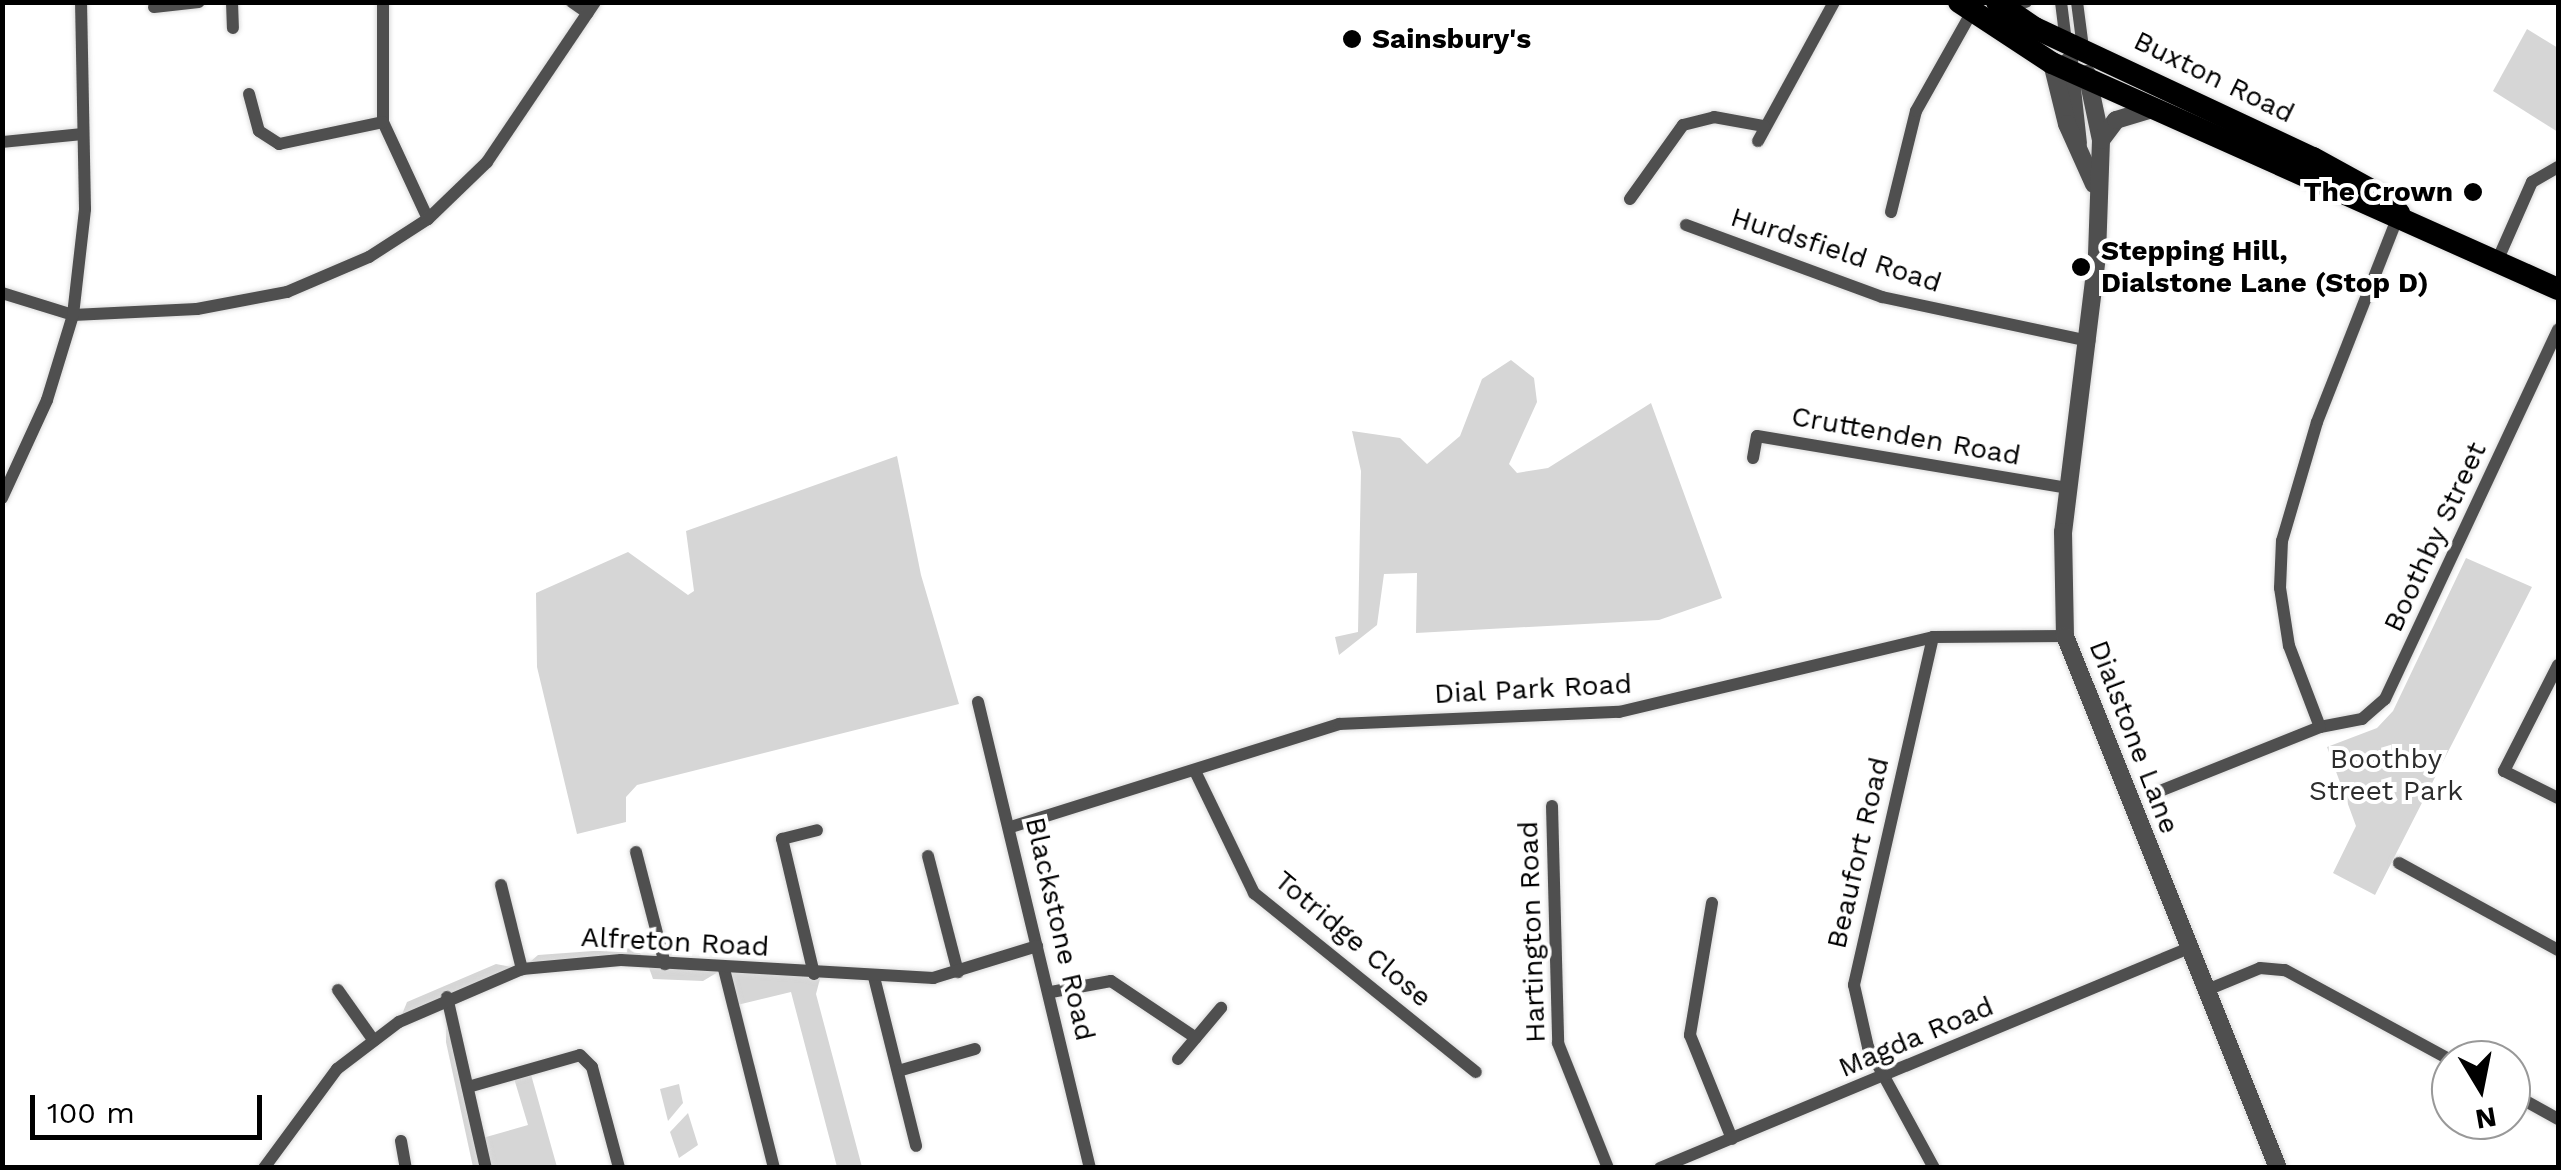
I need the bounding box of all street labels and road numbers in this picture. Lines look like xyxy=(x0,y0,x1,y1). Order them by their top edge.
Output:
street label: Buxton Road xyxy=(2128,24,2300,130)
street label: Hurdsfield Road xyxy=(1726,200,1946,300)
street label: Cruttenden Road xyxy=(1789,399,2023,473)
street label: Boothby Street xyxy=(2376,437,2494,637)
street label: Dialstone Lane xyxy=(2082,636,2186,838)
street label: Dial Park Road xyxy=(1432,667,1634,711)
street label: Beaufort Road xyxy=(1820,754,1896,952)
street label: Blackstone Road xyxy=(1018,814,1102,1044)
street label: Hartington Road xyxy=(1511,820,1553,1044)
street label: Totridge Close xyxy=(1268,864,1438,1014)
street label: Alfreton Road xyxy=(580,920,770,964)
street label: Magda Road xyxy=(1833,989,1999,1085)

